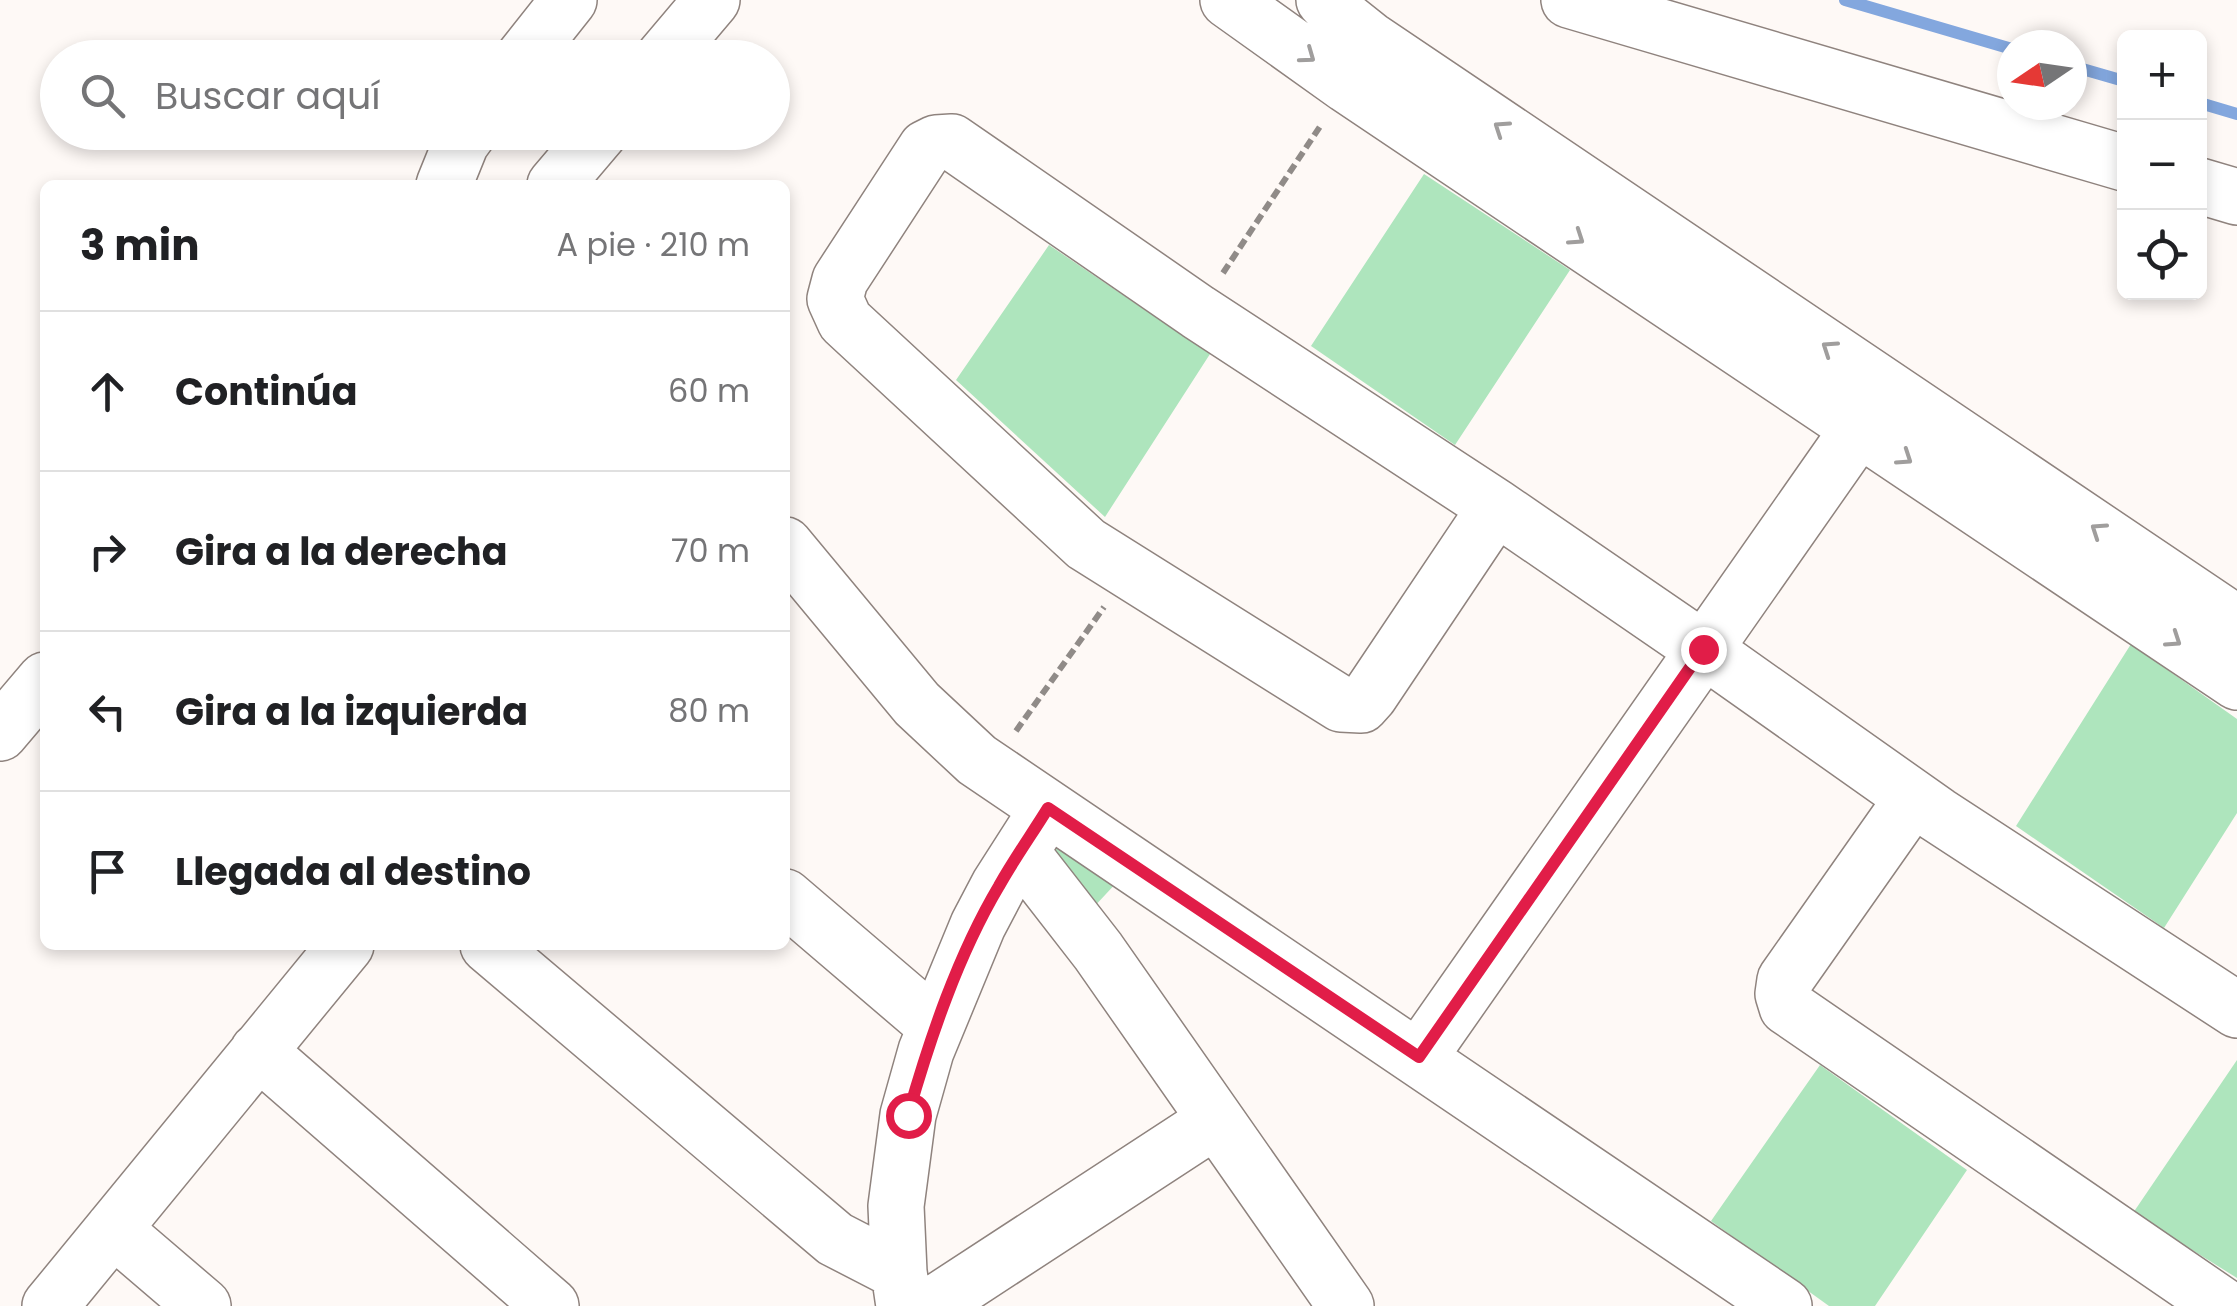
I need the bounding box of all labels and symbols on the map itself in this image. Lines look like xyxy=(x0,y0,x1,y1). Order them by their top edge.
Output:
north arrow xyxy=(1997,30,2087,120)
one-way arrow xyxy=(1296,44,1315,63)
one-way arrow xyxy=(1494,121,1512,140)
one-way arrow xyxy=(1566,226,1584,245)
one-way arrow xyxy=(1821,342,1839,361)
one-way arrow xyxy=(1894,446,1913,464)
one-way arrow xyxy=(2091,524,2110,542)
route end xyxy=(1681,627,1727,673)
one-way arrow xyxy=(2163,628,2182,646)
route start xyxy=(886,1093,932,1139)

